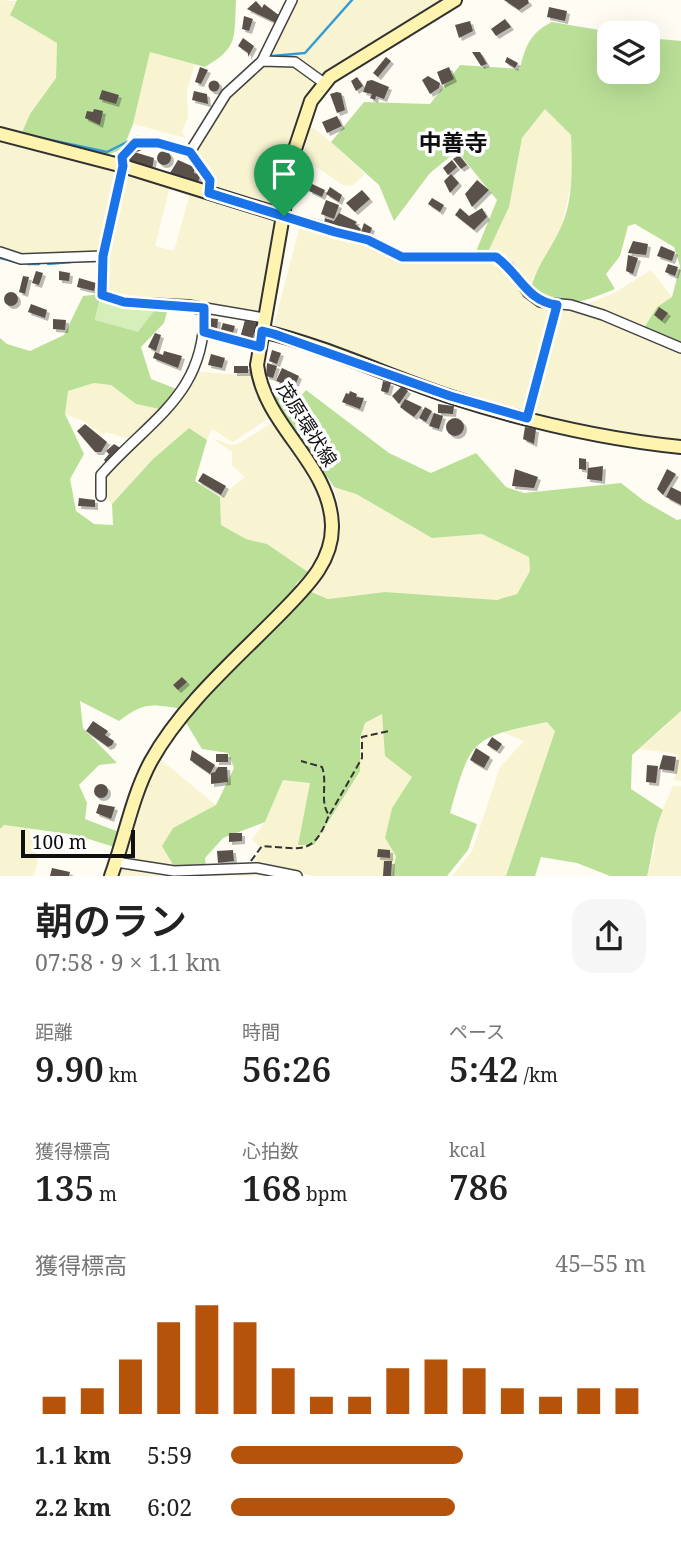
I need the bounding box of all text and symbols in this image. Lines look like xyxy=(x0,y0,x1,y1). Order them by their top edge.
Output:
map controls xyxy=(597,21,660,84)
button: layers xyxy=(597,21,660,84)
district label: 中善寺 xyxy=(419,126,488,158)
pin xyxy=(254,144,314,216)
icon: arrive xyxy=(265,155,303,193)
street label: 茂原環状線 xyxy=(271,377,343,471)
scale bar xyxy=(21,827,135,859)
text: 100 m xyxy=(32,829,87,855)
text: 朝のラン xyxy=(35,894,187,946)
button: share xyxy=(572,899,646,973)
text: 07:58 · 9 × 1.1 km xyxy=(35,946,221,978)
text: 距離 xyxy=(35,1019,73,1045)
text: 時間 xyxy=(242,1019,280,1045)
text: ペース xyxy=(449,1019,505,1045)
text: 9.90 xyxy=(35,1045,104,1092)
text: 56:26 xyxy=(242,1045,331,1092)
text: 5:42 xyxy=(449,1045,519,1092)
text: km xyxy=(104,1062,138,1088)
text: /km xyxy=(519,1062,558,1088)
text: kcal xyxy=(449,1137,486,1163)
text: 獲得標高 xyxy=(35,1138,111,1164)
text: 心拍数 xyxy=(242,1138,299,1164)
text: 786 xyxy=(449,1163,508,1210)
text: 135 xyxy=(35,1164,94,1211)
text: 168 xyxy=(242,1164,301,1211)
text: m xyxy=(94,1181,117,1207)
text: bpm xyxy=(301,1181,347,1207)
text: 45–55 m xyxy=(555,1247,646,1279)
text: 獲得標高 xyxy=(35,1249,127,1281)
text: 1.1 km xyxy=(35,1439,111,1471)
text: 5:59 xyxy=(147,1439,192,1471)
text: 2.2 km xyxy=(35,1491,111,1523)
text: 6:02 xyxy=(147,1491,192,1523)

